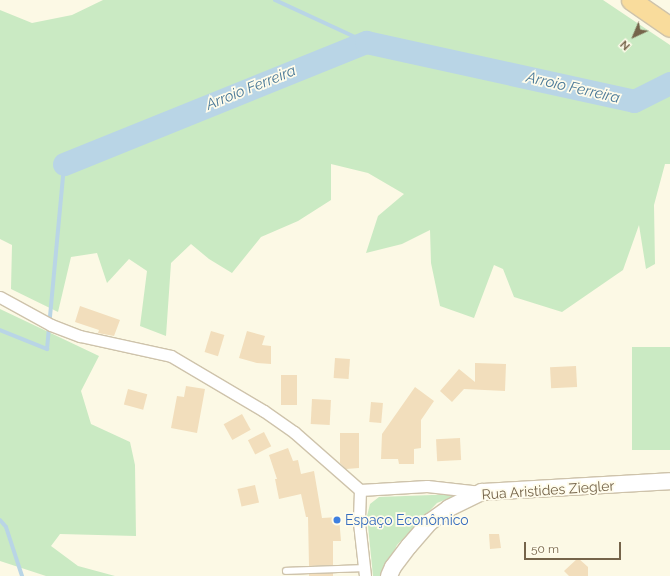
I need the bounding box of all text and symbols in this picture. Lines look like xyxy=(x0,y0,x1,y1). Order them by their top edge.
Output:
north arrow xyxy=(614,16,654,56)
text: N xyxy=(618,37,633,53)
water label: Arroio Ferreira xyxy=(203,62,299,114)
water label: Arroio Ferreira xyxy=(525,69,621,107)
street label: Rua Aristides Ziegler xyxy=(481,477,615,503)
place label: Espaço Econômico xyxy=(345,512,469,528)
marker: Espaço Econômico xyxy=(332,515,342,525)
scale bar xyxy=(526,534,623,560)
text: 50 m xyxy=(531,542,559,556)

